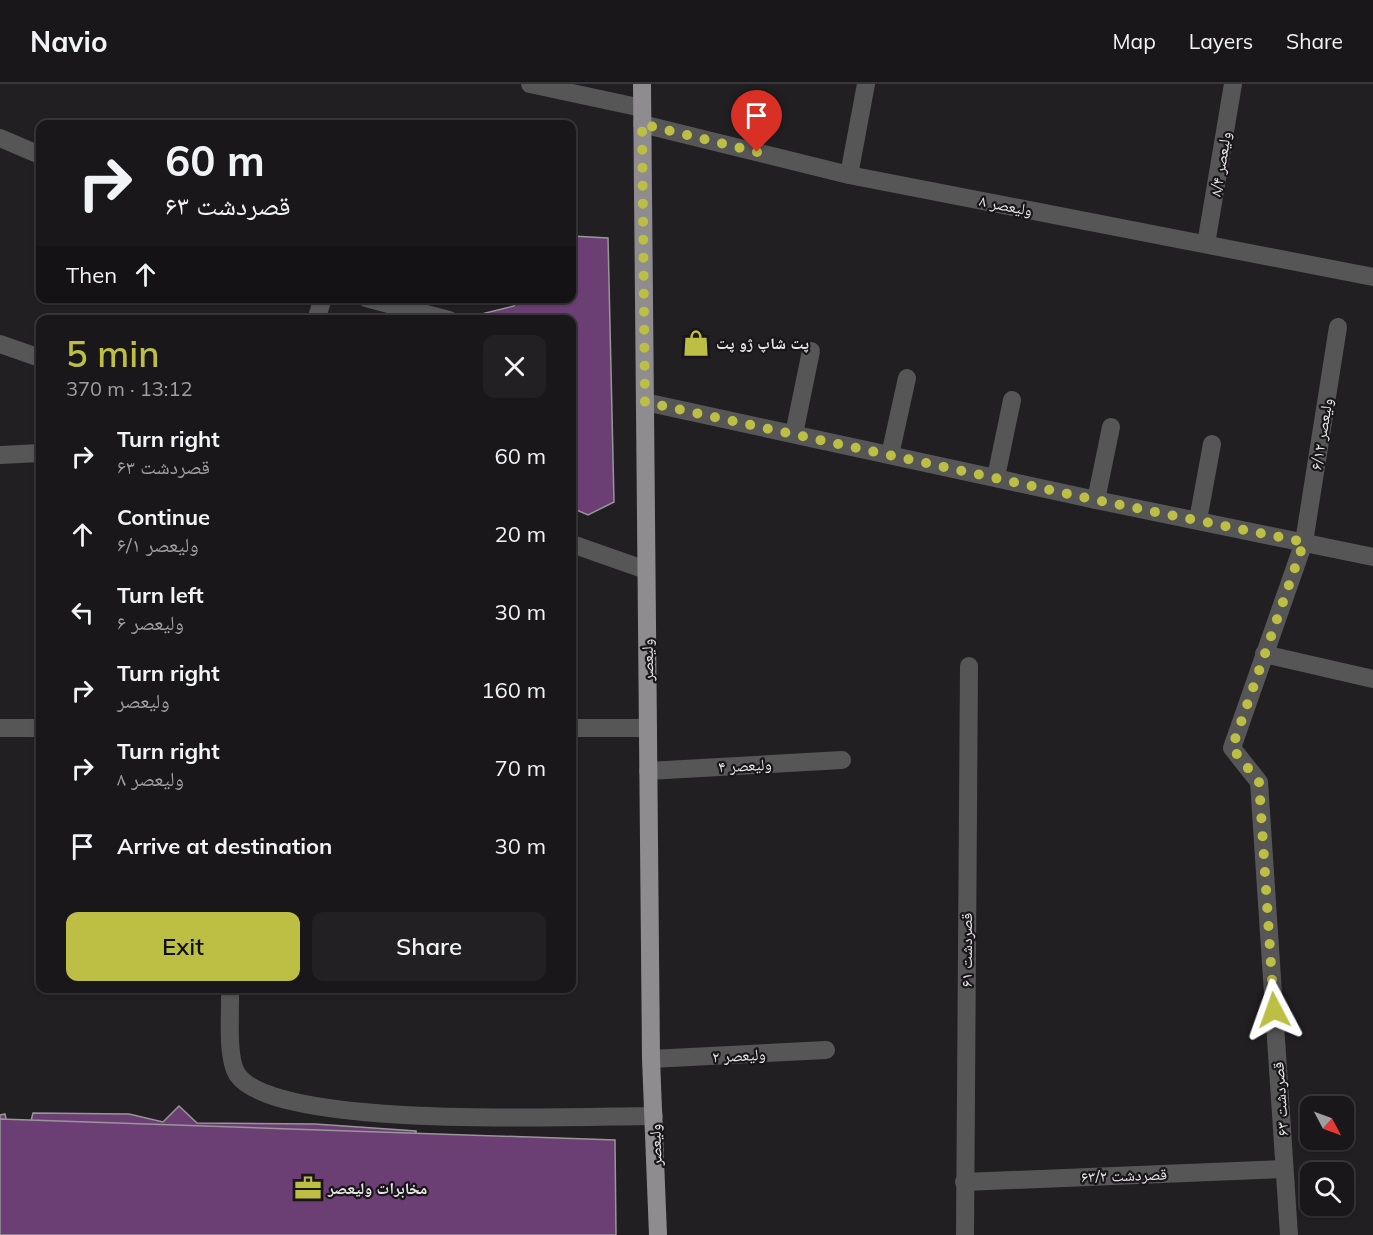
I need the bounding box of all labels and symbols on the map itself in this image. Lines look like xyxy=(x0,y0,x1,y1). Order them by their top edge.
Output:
pin xyxy=(731,90,782,152)
street label: ۸/۴ ولیعصر xyxy=(1205,130,1235,198)
street label: ۸ ولیعصر xyxy=(978,190,1034,220)
shop icon: پت شاپ ژو پت xyxy=(681,328,711,358)
place label: پت شاپ ژو پت xyxy=(716,333,809,353)
street label: ۶/۱۲ ولیعصر xyxy=(1305,397,1337,471)
street label: ولیعصر xyxy=(637,639,657,682)
street label: ۴ ولیعصر xyxy=(718,754,772,776)
street label: ۶۱ قصردشت xyxy=(956,913,976,987)
position arrow xyxy=(1242,978,1306,1042)
street label: ۲ ولیعصر xyxy=(712,1044,766,1066)
street label: ۶۳ قصردشت xyxy=(1267,1061,1293,1137)
north arrow xyxy=(1300,1096,1354,1150)
street label: ولیعصر xyxy=(644,1124,666,1167)
street label: ۶۳/۲ قصردشت xyxy=(1081,1164,1167,1186)
office icon: مخابرات ولیعصر xyxy=(293,1173,323,1203)
place label: مخابرات ولیعصر xyxy=(327,1178,427,1198)

